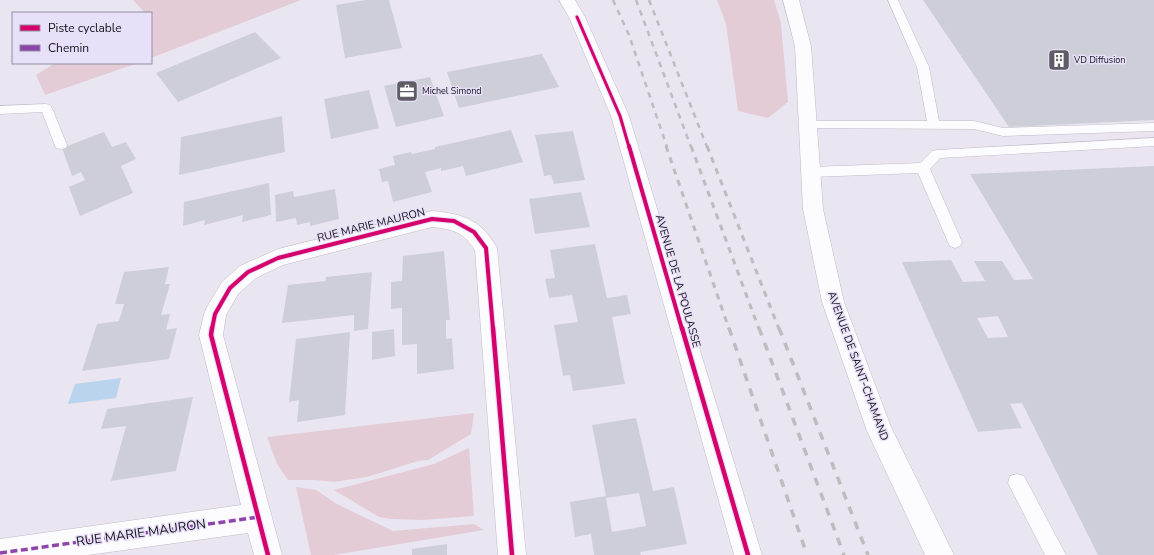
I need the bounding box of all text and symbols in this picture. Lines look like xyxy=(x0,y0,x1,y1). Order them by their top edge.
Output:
legend xyxy=(12,12,152,64)
text: Piste cyclable xyxy=(48,20,122,36)
text: Chemin xyxy=(48,40,89,56)
building icon: VD Diffusion xyxy=(1046,47,1072,73)
place label: VD Diffusion xyxy=(1073,54,1125,66)
office icon: Michel Simond xyxy=(394,78,420,104)
place label: Michel Simond xyxy=(422,85,482,97)
street label: RUE MARIE MAURON xyxy=(315,204,427,246)
street label: AVENUE DE LA POULASSE xyxy=(652,213,704,349)
street label: AVENUE DE SAINT-CHAMAND xyxy=(824,289,892,443)
street label: RUE MARIE MAURON xyxy=(75,515,207,551)

